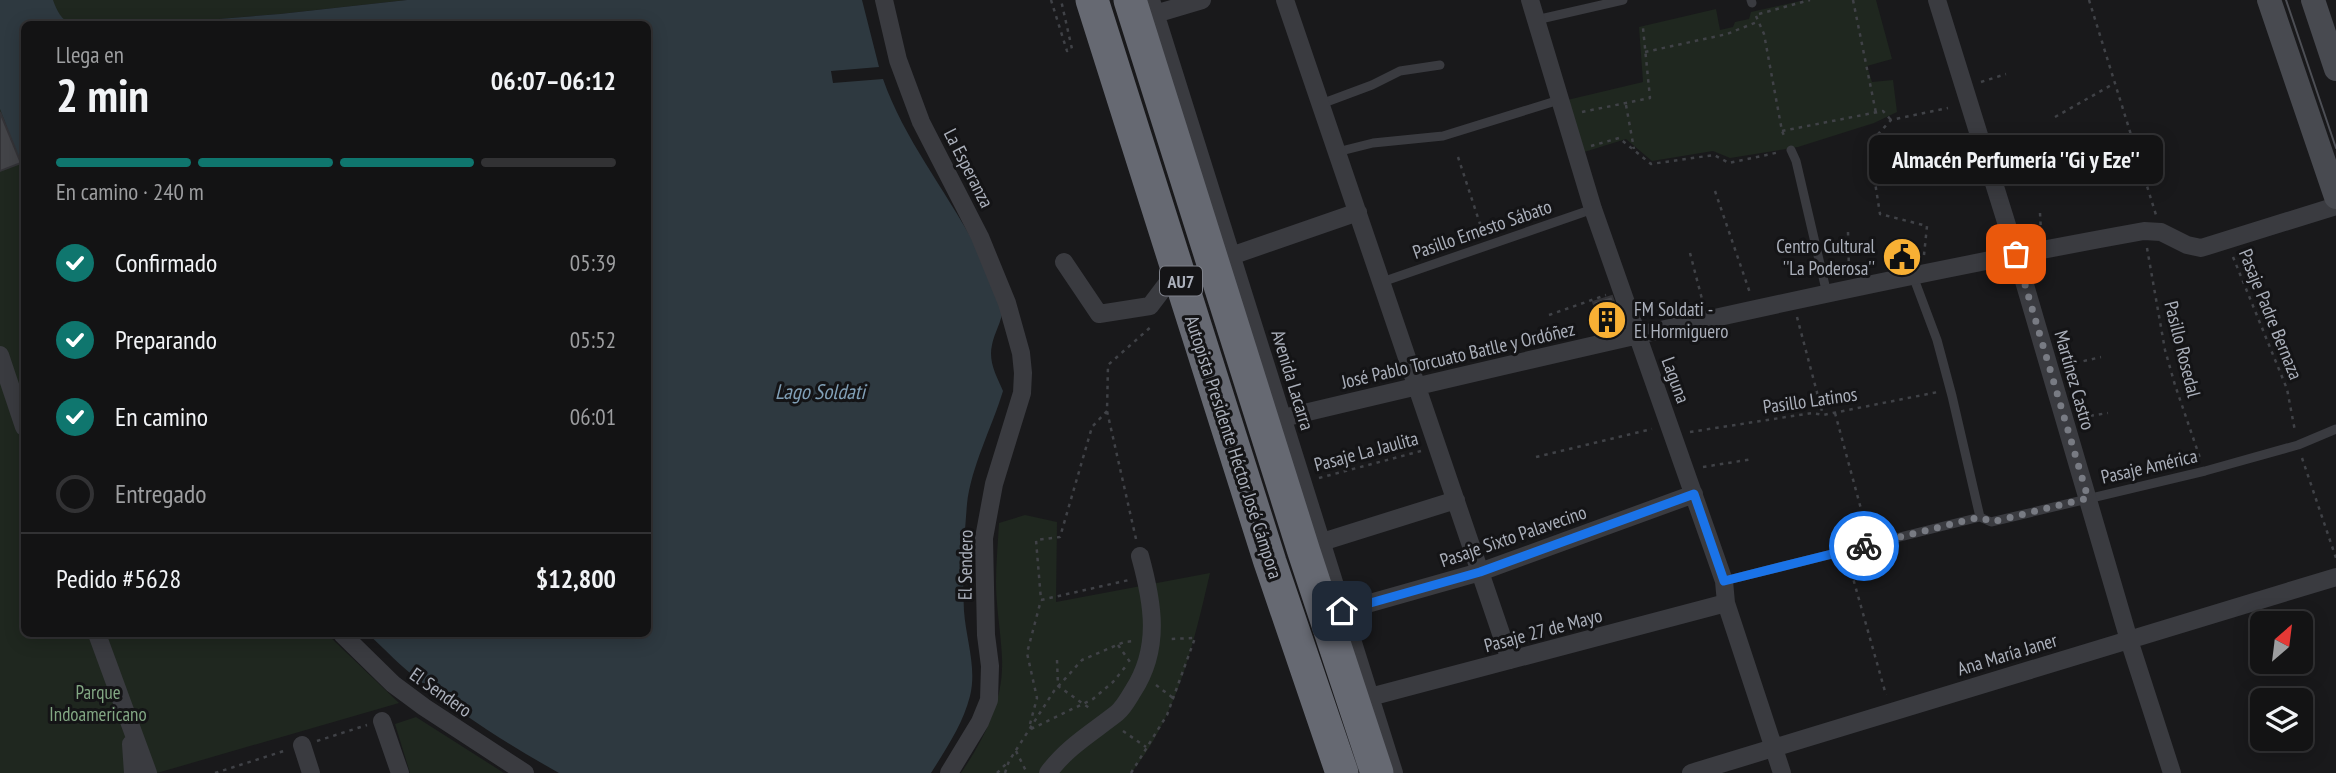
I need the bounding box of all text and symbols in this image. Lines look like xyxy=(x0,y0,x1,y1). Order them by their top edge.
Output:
text: Llega en xyxy=(56,40,124,69)
text: 06:07–06:12 xyxy=(491,64,616,97)
text: 2 min xyxy=(56,65,149,125)
street label: La Esperanza xyxy=(939,124,999,212)
callout: Almacén Perfumería ''Gi y Eze'' xyxy=(1869,135,2163,184)
text: Almacén Perfumería ''Gi y Eze'' xyxy=(1892,145,2140,174)
text: En camino · 240 m xyxy=(56,177,204,206)
street label: Pasillo Ernesto Sábato xyxy=(1409,194,1555,264)
pin xyxy=(1986,224,2046,284)
place label: Centro Cultural ''La Poderosa'' xyxy=(1776,234,1876,280)
icon: bag xyxy=(1997,235,2035,273)
public building icon: Centro Cultural ''La Poderosa'' xyxy=(1881,236,1923,278)
icon: check xyxy=(56,244,94,282)
street label: Pasaje Padre Bernaza xyxy=(2234,245,2308,383)
text: Confirmado xyxy=(115,246,217,279)
text: 05:39 xyxy=(570,248,616,277)
road number: AU7 xyxy=(1160,267,1202,296)
place label: FM Soldati - El Hormiguero xyxy=(1634,297,1728,343)
street label: Pasillo Rosedal xyxy=(2159,298,2207,400)
building icon: FM Soldati - El Hormiguero xyxy=(1586,299,1628,341)
street label: Autopista Presidente Héctor José Cámpora xyxy=(1180,312,1288,582)
street label: José Pablo Torcuato Batlle y Ordóñez xyxy=(1338,316,1577,394)
icon: check xyxy=(56,321,94,359)
text: Preparando xyxy=(115,323,217,356)
text: 05:52 xyxy=(570,325,616,354)
street label: Avenida Lacarra xyxy=(1266,327,1320,433)
street label: Martínez Castro xyxy=(2049,328,2101,432)
street label: Laguna xyxy=(1657,354,1695,406)
water label: Lago Soldati xyxy=(775,378,868,405)
street label: Pasillo Latinos xyxy=(1761,382,1859,418)
icon: check xyxy=(56,398,94,436)
text: En camino xyxy=(115,400,208,433)
text: 06:01 xyxy=(570,402,616,431)
street label: Pasaje La Jaulita xyxy=(1311,426,1421,476)
street label: Pasaje América xyxy=(2099,443,2199,489)
text: Entregado xyxy=(115,477,207,510)
street label: Pasaje Sixto Palavecino xyxy=(1437,500,1589,572)
courier xyxy=(1829,511,1899,581)
icon: bike xyxy=(1845,527,1883,565)
street label: El Sendero xyxy=(952,530,978,600)
text: Pedido #5628 xyxy=(56,562,181,595)
text: $12,800 xyxy=(536,562,616,595)
pin xyxy=(1312,581,1372,641)
icon: home xyxy=(1323,592,1361,630)
street label: Pasaje 27 de Mayo xyxy=(1481,603,1605,657)
north arrow xyxy=(2250,611,2314,674)
map controls xyxy=(2250,611,2313,751)
street label: Ana María Janer xyxy=(1954,627,2061,681)
street label: El Sendero xyxy=(405,662,477,722)
park label: Parque Indoamericano xyxy=(49,680,147,726)
button: layers xyxy=(2250,688,2313,751)

